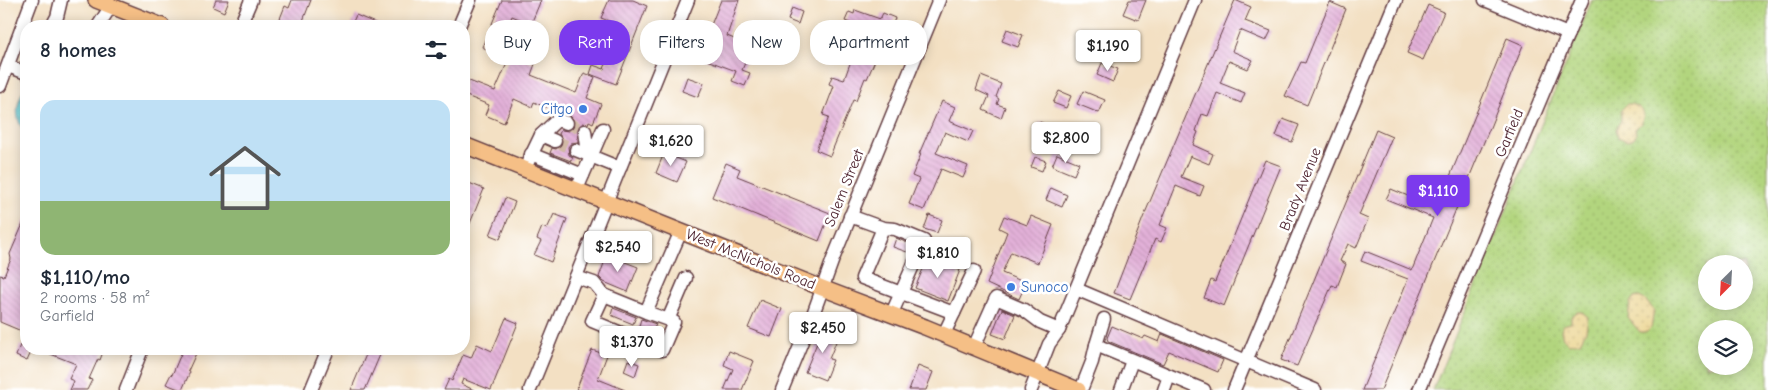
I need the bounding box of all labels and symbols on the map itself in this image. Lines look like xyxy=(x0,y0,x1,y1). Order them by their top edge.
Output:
pin: $1,190 xyxy=(1067,30,1149,72)
place label: Citgo xyxy=(541,100,573,118)
marker: Citgo xyxy=(577,103,589,115)
street label: Garfield xyxy=(1491,106,1527,160)
pin: $2,800 xyxy=(1025,121,1107,164)
pin: $1,620 xyxy=(630,124,712,167)
street label: Brady Avenue xyxy=(1275,144,1325,233)
street label: Salem Street xyxy=(820,146,868,229)
pin: $1,110 xyxy=(1397,174,1479,217)
street label: West McNichols Road xyxy=(684,225,818,293)
pin: $2,540 xyxy=(577,230,659,273)
pin: $1,810 xyxy=(897,236,979,279)
north arrow xyxy=(1698,255,1752,310)
place label: Sunoco xyxy=(1021,278,1068,296)
marker: Sunoco xyxy=(1005,281,1017,293)
pin: $2,450 xyxy=(782,312,864,354)
pin: $1,370 xyxy=(591,326,673,368)

